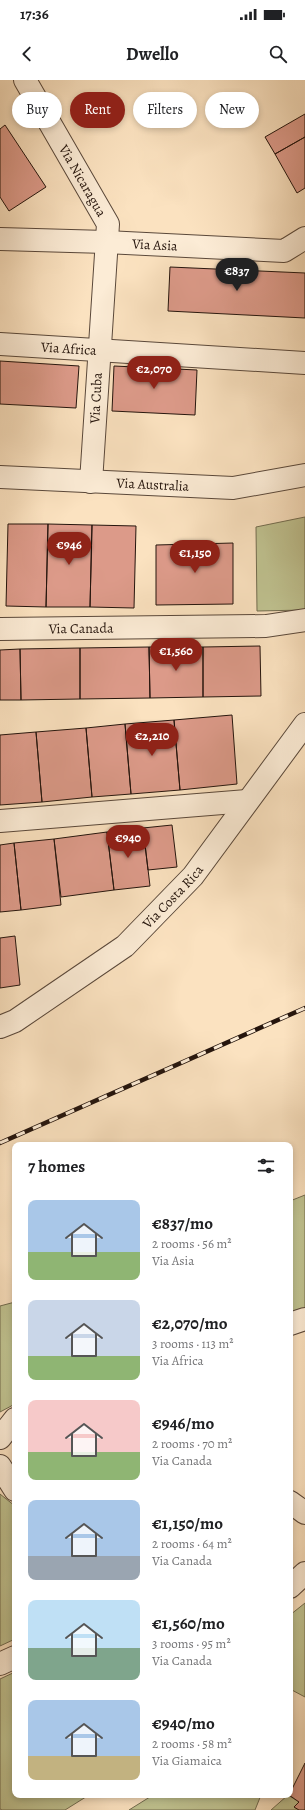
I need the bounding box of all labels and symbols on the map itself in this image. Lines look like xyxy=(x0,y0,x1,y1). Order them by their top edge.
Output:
street label: Via Nicaragua xyxy=(54,140,111,220)
street label: Via Asia xyxy=(131,234,179,255)
pin: €837 xyxy=(213,258,261,292)
street label: Via Africa xyxy=(39,337,98,360)
pin: €2,070 xyxy=(121,356,187,390)
street label: Via Cuba xyxy=(85,371,107,425)
street label: Via Australia xyxy=(115,473,190,495)
pin: €946 xyxy=(45,532,93,566)
pin: €1,150 xyxy=(162,540,228,574)
street label: Via Canada xyxy=(47,618,114,638)
pin: €1,560 xyxy=(143,638,209,672)
pin: €2,210 xyxy=(119,723,185,757)
pin: €940 xyxy=(104,825,152,859)
street label: Via Costa Rica xyxy=(137,861,208,933)

